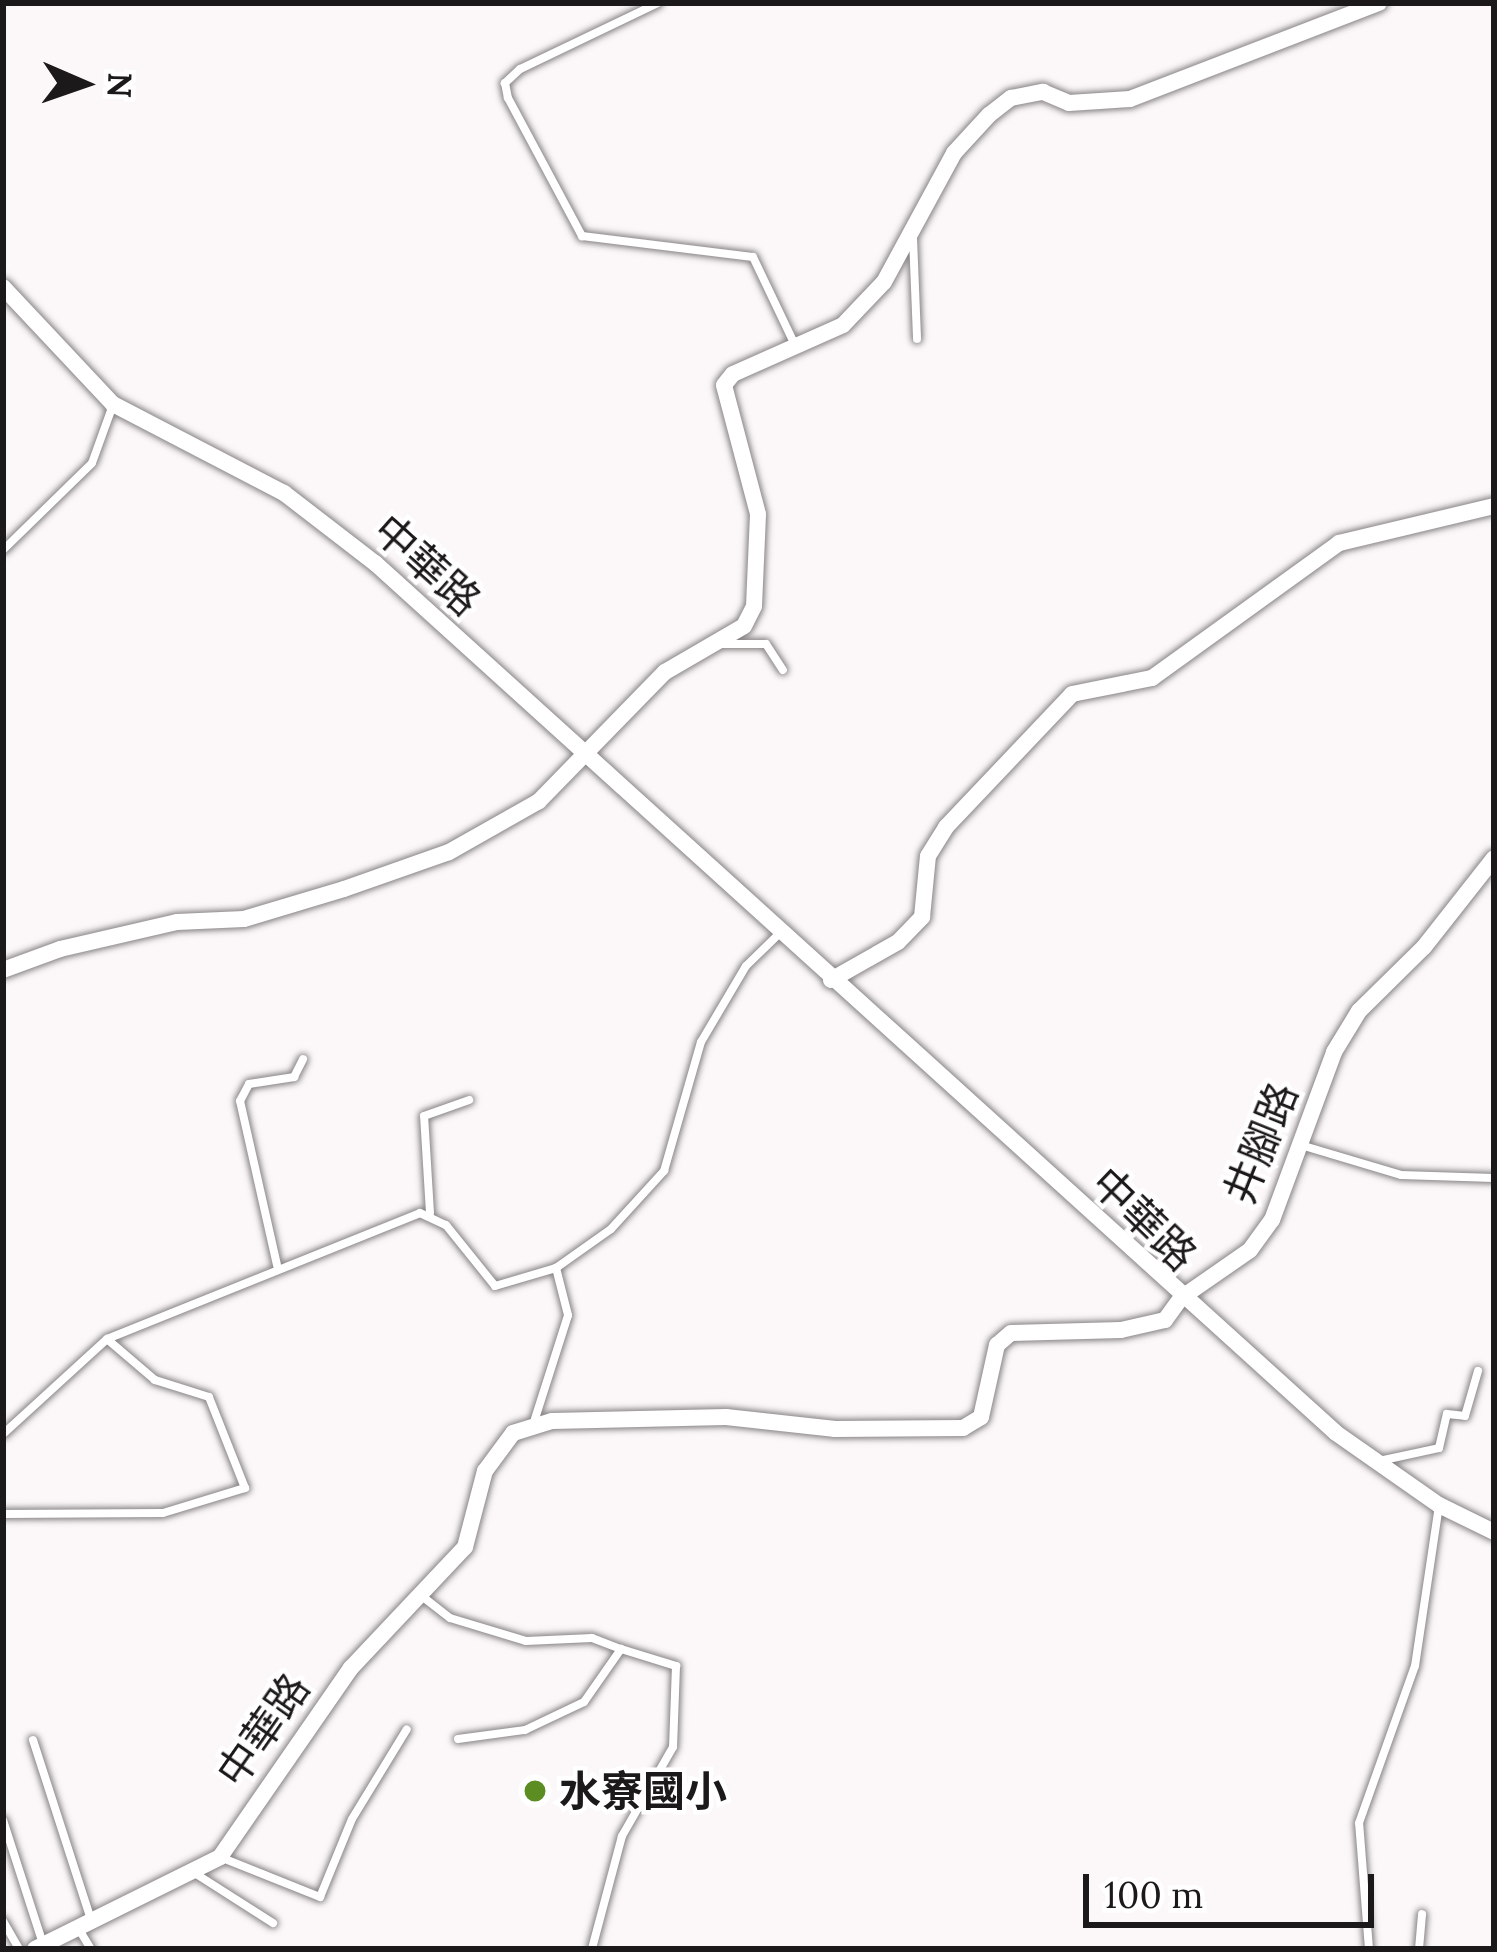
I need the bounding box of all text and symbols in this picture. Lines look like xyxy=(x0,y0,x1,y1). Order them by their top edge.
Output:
north arrow xyxy=(24,24,144,144)
text: N xyxy=(99,72,141,99)
street label: 中華路 xyxy=(363,504,491,626)
street label: 井腳路 xyxy=(1214,1075,1308,1211)
street label: 中華路 xyxy=(1081,1157,1207,1281)
street label: 中華路 xyxy=(206,1664,320,1796)
place label: 水寮國小 xyxy=(559,1766,727,1816)
marker: 水寮國小 xyxy=(522,1778,548,1804)
scale bar xyxy=(1089,1850,1380,1924)
text: 100 m xyxy=(1104,1872,1203,1918)

